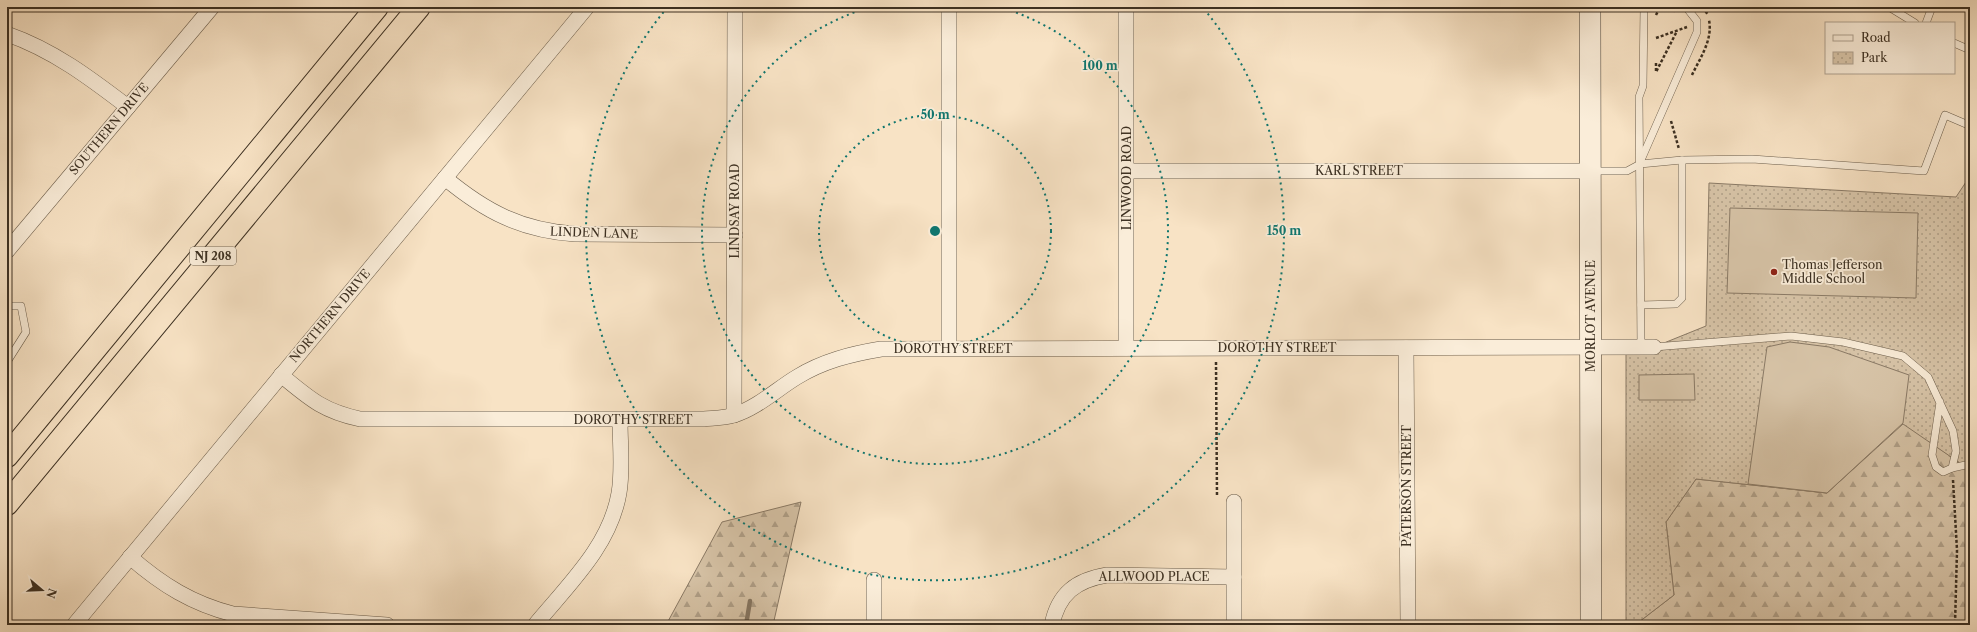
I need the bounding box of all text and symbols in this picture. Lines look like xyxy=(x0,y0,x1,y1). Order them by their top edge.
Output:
legend xyxy=(1825,22,1955,74)
text: Road xyxy=(1861,30,1891,45)
text: Park xyxy=(1861,50,1888,65)
text: 100 m xyxy=(1082,58,1118,73)
street label: SOUTHERN DRIVE xyxy=(66,80,152,178)
text: 50 m xyxy=(920,107,950,122)
street label: LINWOOD ROAD xyxy=(1119,125,1134,230)
street label: LINDSAY ROAD xyxy=(727,163,742,259)
street label: KARL STREET xyxy=(1315,163,1403,178)
street label: LINDEN LANE xyxy=(550,223,638,242)
text: 150 m xyxy=(1267,223,1301,238)
centre of rings xyxy=(928,224,942,238)
road number: NJ 208 xyxy=(190,247,236,265)
place label: Thomas Jefferson Middle School xyxy=(1782,257,1883,286)
street label: MORLOT AVENUE xyxy=(1583,260,1598,372)
street label: NORTHERN DRIVE xyxy=(286,266,373,365)
marker: Thomas Jefferson Middle School xyxy=(1769,267,1779,277)
street label: DOROTHY STREET xyxy=(1217,340,1337,355)
street label: DOROTHY STREET xyxy=(893,341,1013,356)
street label: DOROTHY STREET xyxy=(573,412,693,427)
street label: PATERSON STREET xyxy=(1399,425,1414,547)
street label: ALLWOOD PLACE xyxy=(1098,569,1209,584)
north arrow xyxy=(22,570,62,610)
text: N xyxy=(43,586,60,600)

